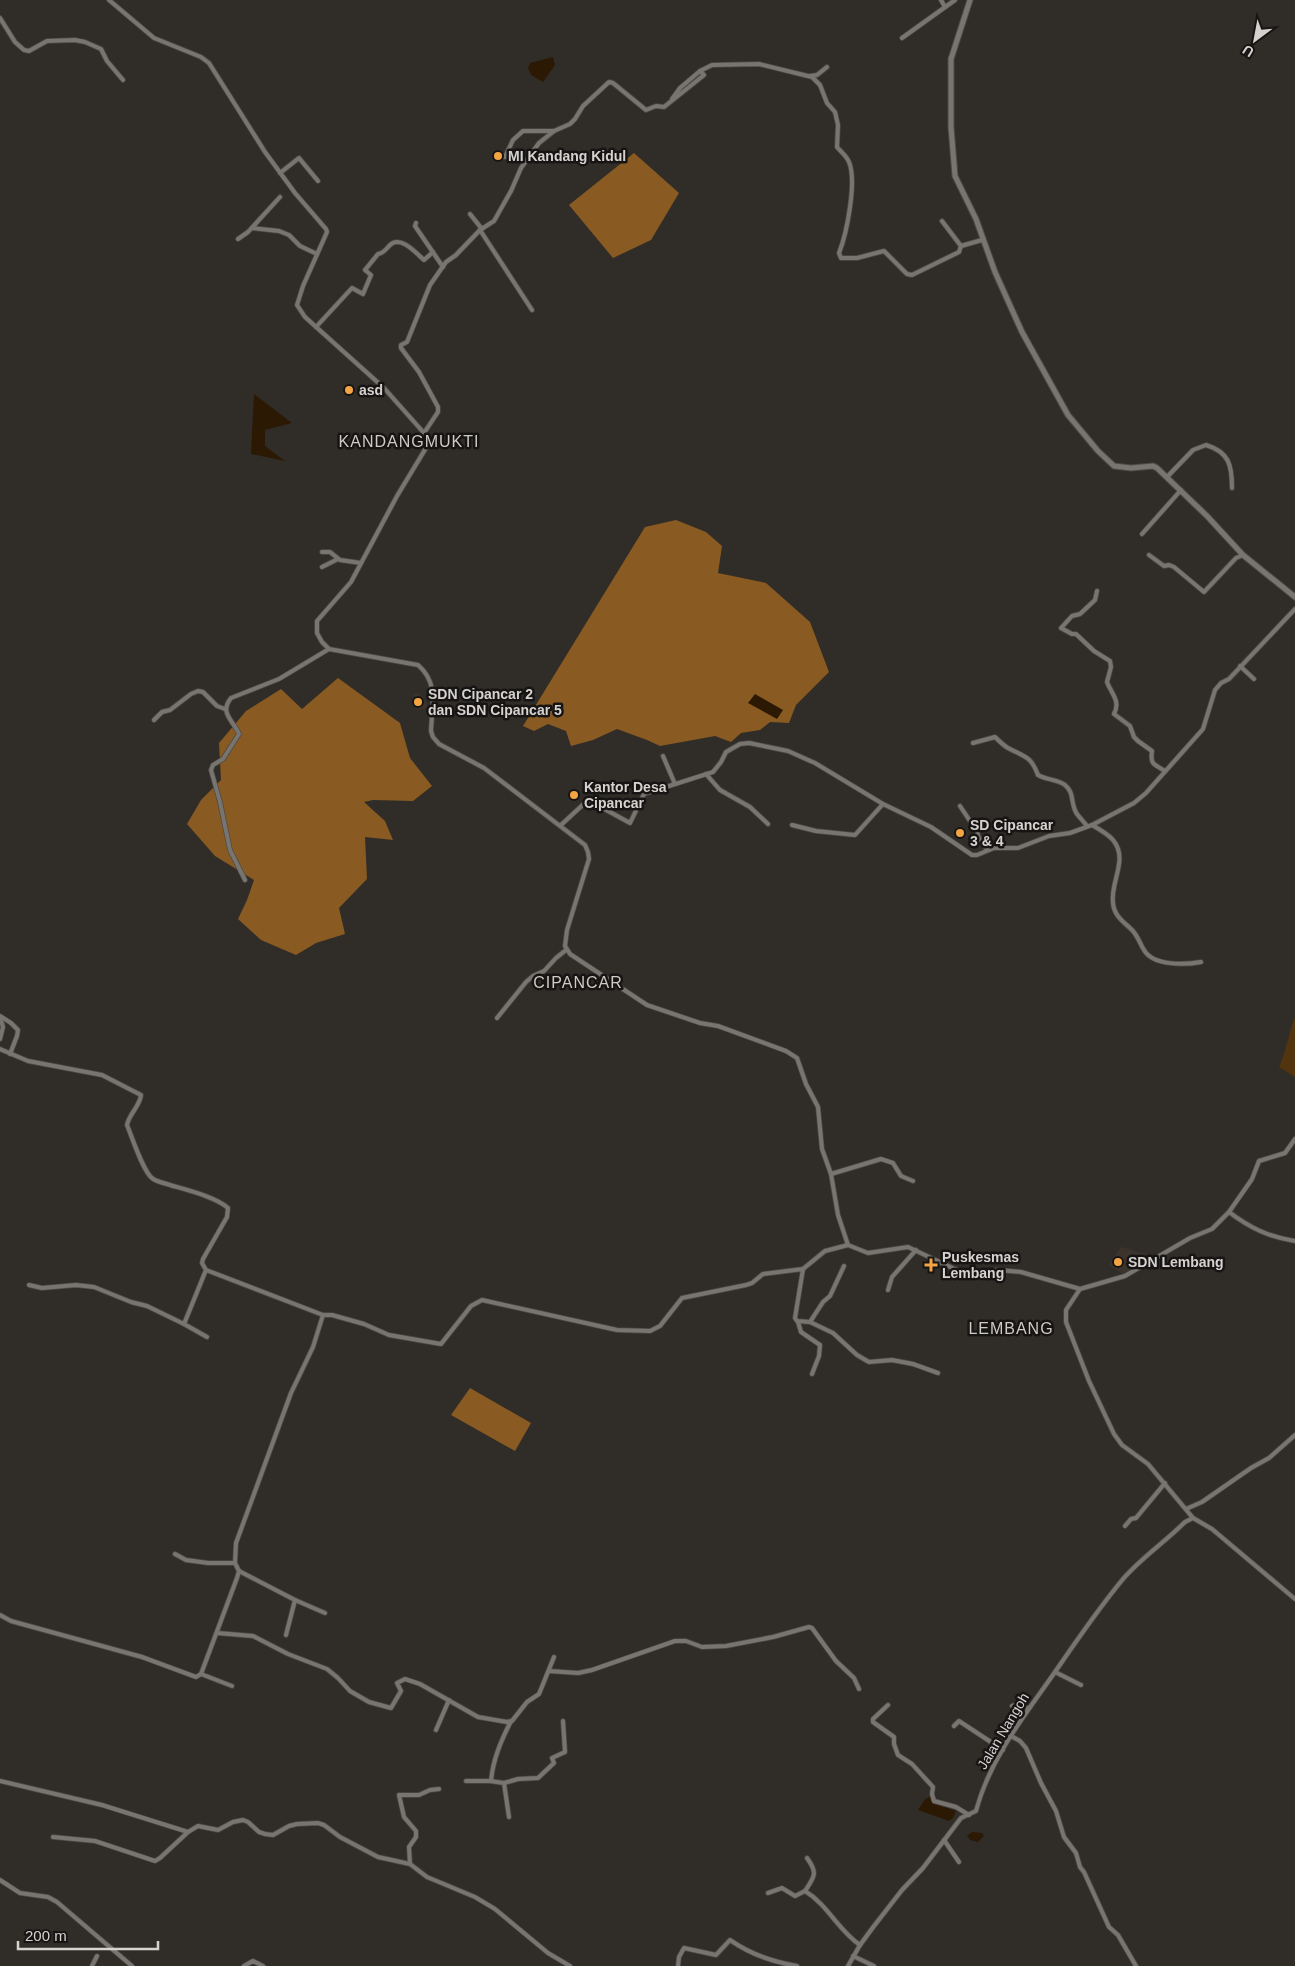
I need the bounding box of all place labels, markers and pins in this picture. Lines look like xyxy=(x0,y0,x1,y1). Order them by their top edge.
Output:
place label: MI Kandang Kidul xyxy=(508,148,626,164)
marker: MI Kandang Kidul xyxy=(492,150,504,162)
place label: asd xyxy=(359,382,383,398)
marker: asd xyxy=(343,384,355,396)
place label: SDN Cipancar 2 dan SDN Cipancar 5 xyxy=(428,686,562,718)
marker: SDN Cipancar 2 dan SDN Cipancar 5 xyxy=(412,696,424,708)
place label: Kantor Desa Cipancar xyxy=(584,779,667,811)
marker: Kantor Desa Cipancar xyxy=(568,789,580,801)
place label: SD Cipancar 3 & 4 xyxy=(970,817,1054,849)
marker: SD Cipancar 3 & 4 xyxy=(954,827,966,839)
place label: Puskesmas Lembang xyxy=(942,1249,1019,1281)
place label: SDN Lembang xyxy=(1128,1254,1224,1270)
marker: SDN Lembang xyxy=(1112,1256,1124,1268)
marker: Puskesmas Lembang xyxy=(924,1258,938,1272)

